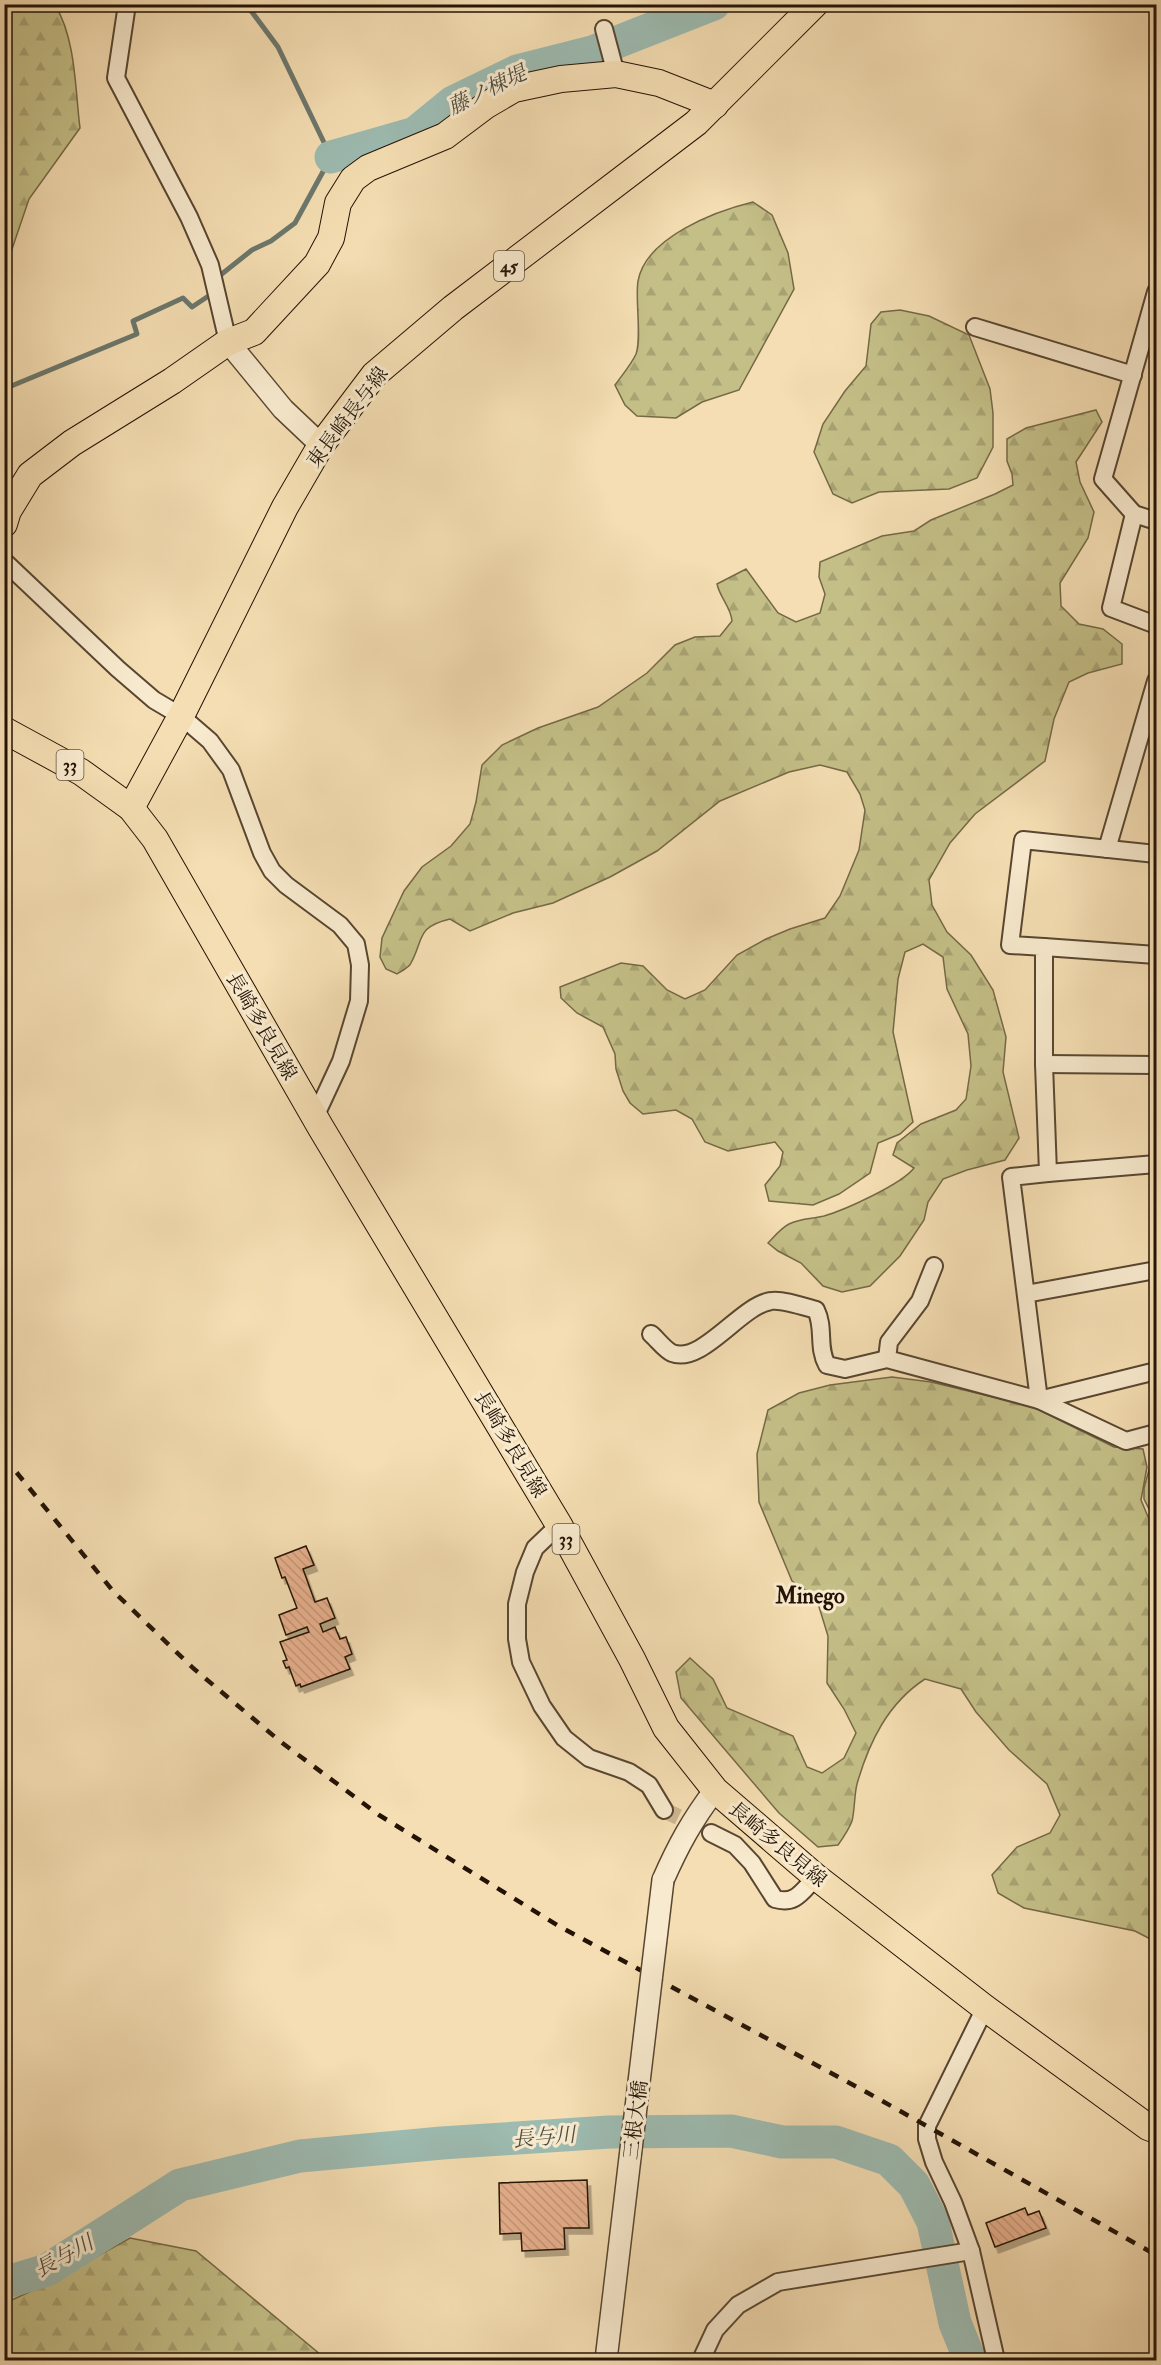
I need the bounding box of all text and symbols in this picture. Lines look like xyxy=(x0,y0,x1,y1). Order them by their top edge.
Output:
water label: 藤ノ棟堤 xyxy=(444,59,534,121)
road number: 45 xyxy=(494,251,524,281)
street label: 東長崎長与線 xyxy=(301,362,393,473)
road number: 33 xyxy=(56,750,84,780)
street label: 長崎多良見線 xyxy=(221,968,302,1084)
street label: 長崎多良見線 xyxy=(469,1386,552,1502)
road number: 33 xyxy=(552,1524,580,1554)
district label: Minego xyxy=(774,1582,845,1611)
street label: 長崎多良見線 xyxy=(724,1796,832,1893)
street label: 三根大橋 xyxy=(618,2079,653,2161)
water label: 長与川 xyxy=(511,2121,579,2154)
water label: 長与川 xyxy=(30,2228,100,2284)

